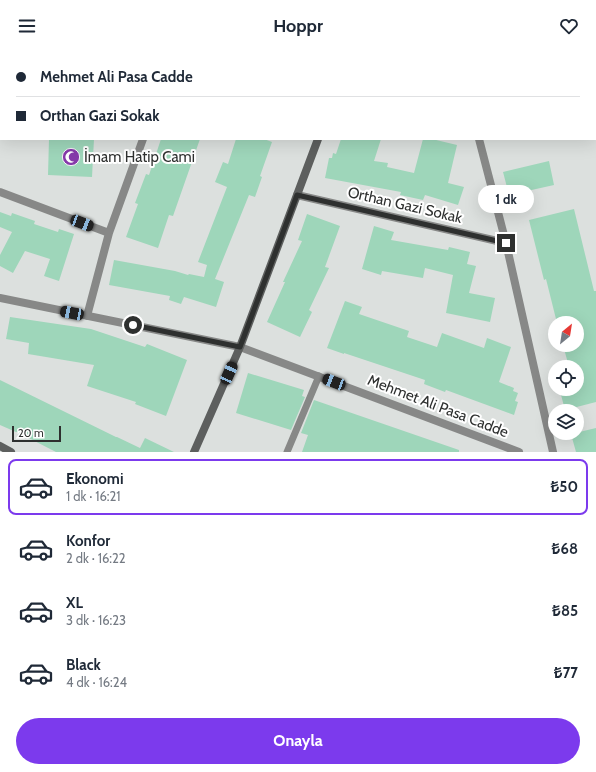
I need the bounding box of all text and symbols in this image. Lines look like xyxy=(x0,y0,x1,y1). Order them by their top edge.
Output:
icon: menu xyxy=(16,15,38,37)
text: Hoppr xyxy=(273,15,323,37)
icon: heart xyxy=(558,15,580,37)
text: Mehmet Ali Pasa Cadde xyxy=(40,68,193,86)
text: Orthan Gazi Sokak xyxy=(40,107,159,125)
mosque icon: İmam Hatip Cami xyxy=(61,147,81,167)
place label: İmam Hatip Cami xyxy=(84,147,195,166)
street label: Orthan Gazi Sokak xyxy=(346,183,464,227)
callout: 1 dk xyxy=(478,185,534,213)
text: 1 dk xyxy=(495,191,517,207)
car xyxy=(69,213,95,233)
route end xyxy=(497,234,515,252)
car xyxy=(59,305,85,321)
route start xyxy=(124,316,142,334)
north arrow xyxy=(548,316,584,352)
map controls xyxy=(548,316,584,440)
car xyxy=(219,360,239,386)
button: locate xyxy=(548,360,584,396)
street label: Mehmet Ali Pasa Cadde xyxy=(365,371,511,441)
car xyxy=(321,372,347,392)
button: layers xyxy=(548,404,584,440)
scale bar xyxy=(12,424,61,443)
text: 20 m xyxy=(18,426,44,440)
icon: car xyxy=(18,469,54,505)
text: Ekonomi xyxy=(66,470,124,488)
text: ₺50 xyxy=(550,478,578,496)
text: 1 dk · 16:21 xyxy=(66,488,121,504)
icon: car xyxy=(18,531,54,567)
text: Konfor xyxy=(66,532,110,550)
text: ₺68 xyxy=(552,540,578,558)
text: 2 dk · 16:22 xyxy=(66,550,126,566)
icon: car xyxy=(18,593,54,629)
text: XL xyxy=(66,594,83,612)
text: ₺85 xyxy=(552,602,578,620)
text: 3 dk · 16:23 xyxy=(66,612,126,628)
icon: car xyxy=(18,655,54,691)
text: Black xyxy=(66,656,101,674)
text: ₺77 xyxy=(554,664,578,682)
text: 4 dk · 16:24 xyxy=(66,674,127,690)
button: Onayla xyxy=(16,718,580,764)

